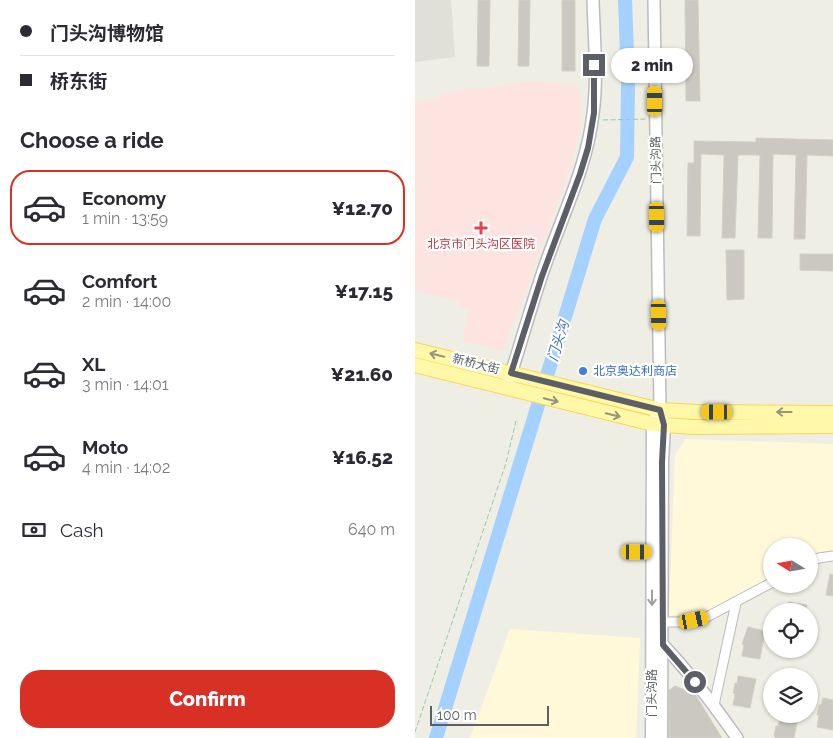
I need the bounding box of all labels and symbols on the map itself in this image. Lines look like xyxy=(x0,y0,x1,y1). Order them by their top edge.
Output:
callout: 2 min xyxy=(611,48,694,82)
route end xyxy=(583,54,605,76)
car xyxy=(647,86,662,116)
street label: 门头沟路 xyxy=(649,136,663,184)
car xyxy=(649,202,664,232)
marker: 北京市门头沟区医院 xyxy=(474,221,488,235)
place label: 北京市门头沟区医院 xyxy=(427,237,535,251)
car xyxy=(651,300,666,330)
water label: 门头沟 xyxy=(544,317,572,363)
one-way arrow xyxy=(429,350,445,359)
street label: 新桥大街 xyxy=(451,351,501,377)
place label: 北京奥达利商店 xyxy=(593,364,677,378)
marker: 北京奥达利商店 xyxy=(577,365,589,377)
one-way arrow xyxy=(543,396,559,405)
car xyxy=(702,405,732,420)
one-way arrow xyxy=(777,408,793,417)
one-way arrow xyxy=(604,411,620,420)
north arrow xyxy=(763,538,817,592)
car xyxy=(622,545,652,560)
one-way arrow xyxy=(647,590,657,606)
car xyxy=(677,610,710,630)
street label: 门头沟路 xyxy=(645,669,659,717)
route start xyxy=(684,671,706,693)
scale bar xyxy=(430,703,549,726)

